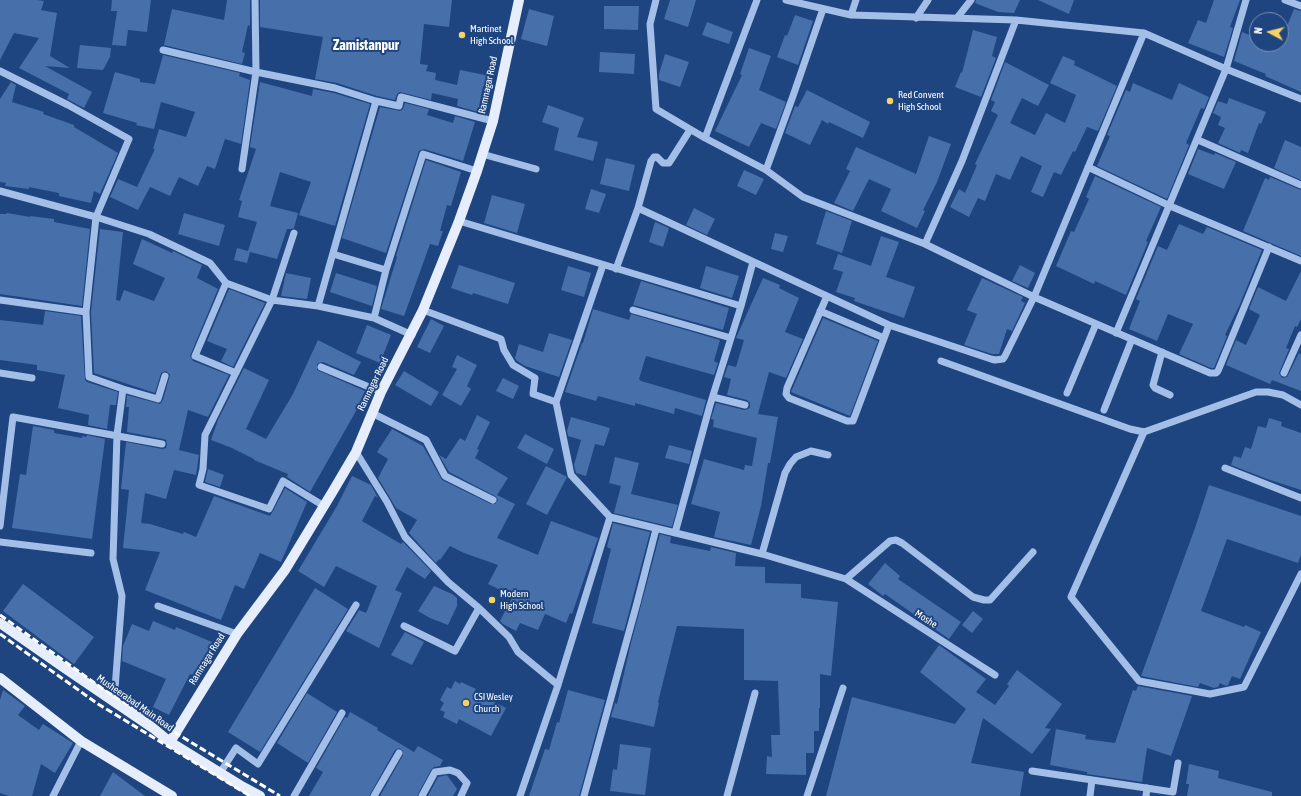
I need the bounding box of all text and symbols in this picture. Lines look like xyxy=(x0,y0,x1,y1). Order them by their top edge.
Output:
north arrow xyxy=(1249,12,1289,52)
place label: Martinet High School xyxy=(470,23,513,46)
text: N xyxy=(1252,27,1264,35)
marker: Martinet High School xyxy=(457,30,467,40)
district label: Zamistanpur xyxy=(333,38,399,54)
street label: Ramnagar Road xyxy=(476,55,500,115)
place label: Red Convent High School xyxy=(898,89,944,112)
marker: Red Convent High School xyxy=(885,96,895,106)
street label: Ramnagar Road xyxy=(355,355,391,413)
place label: Modern High School xyxy=(500,588,543,612)
marker: Modern High School xyxy=(487,595,497,605)
street label: Moshe xyxy=(913,607,939,631)
street label: Ramnagar Road xyxy=(186,631,228,687)
street label: Musheerabad Main Road xyxy=(94,672,176,734)
place label: CSI Wesley Church xyxy=(474,691,513,714)
marker: CSI Wesley Church xyxy=(461,698,471,708)

